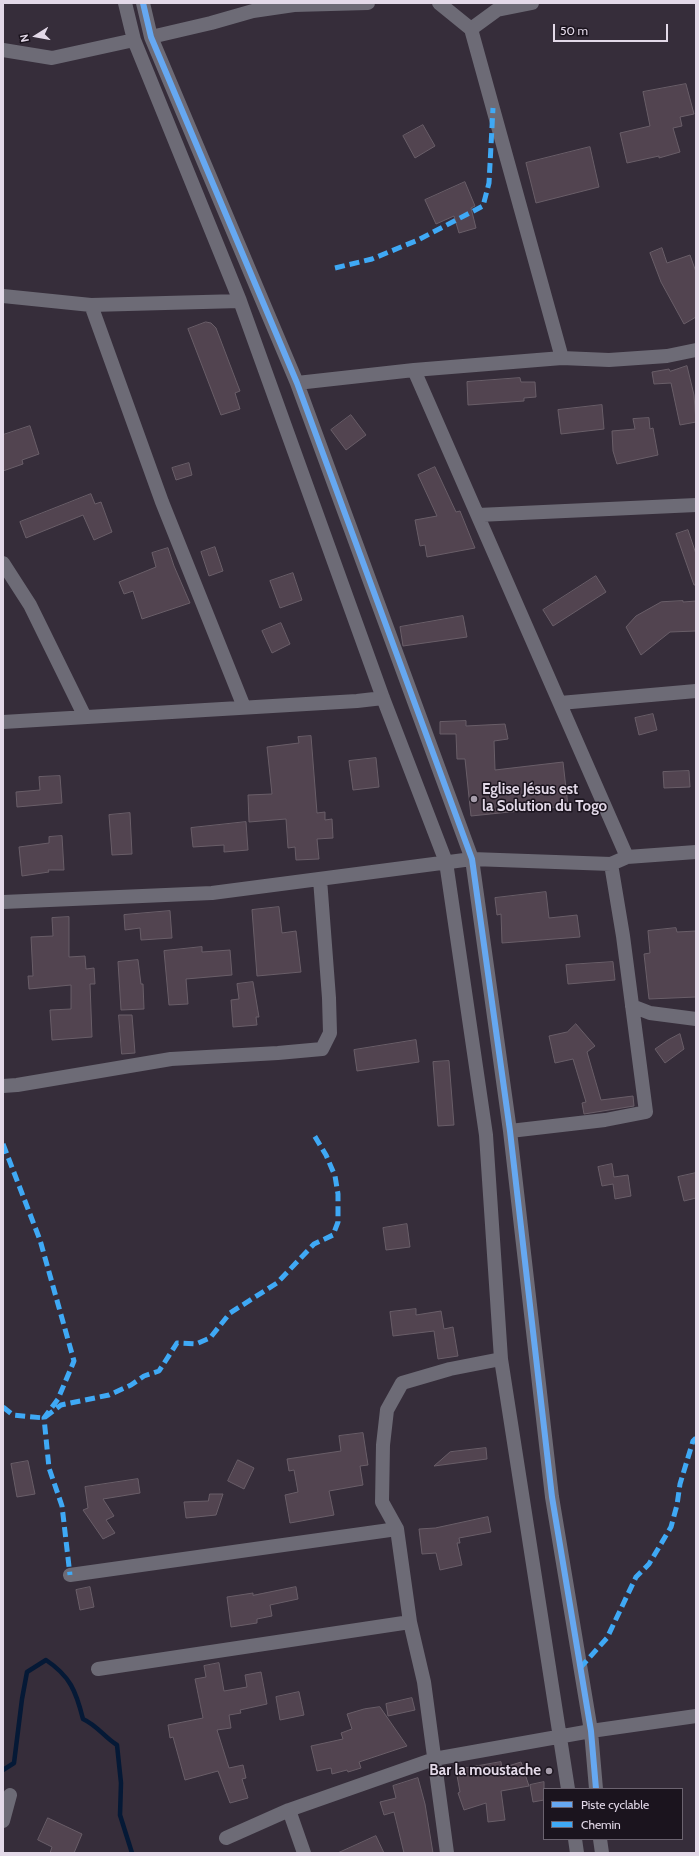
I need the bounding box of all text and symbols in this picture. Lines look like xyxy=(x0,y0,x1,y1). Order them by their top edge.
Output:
north arrow xyxy=(16,16,56,56)
scale bar xyxy=(555,16,670,42)
text: 50 m xyxy=(560,23,588,38)
text: N xyxy=(17,33,32,43)
place label: Eglise Jésus est la Solution du Togo xyxy=(482,781,607,816)
marker: Eglise Jésus est la Solution du Togo xyxy=(469,794,479,804)
place label: Bar la moustache xyxy=(429,1762,541,1780)
marker: Bar la moustache xyxy=(544,1766,554,1776)
legend xyxy=(543,1788,683,1840)
text: Piste cyclable xyxy=(581,1797,649,1812)
text: Chemin xyxy=(581,1817,621,1832)

